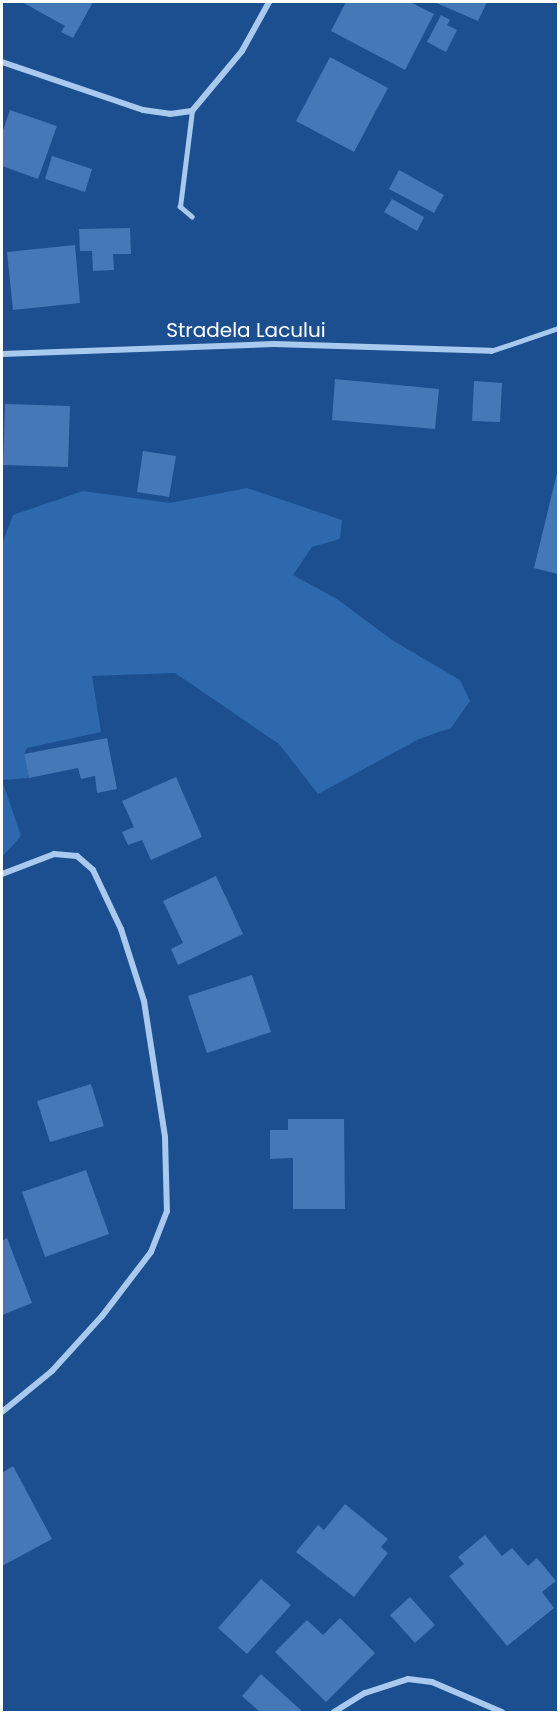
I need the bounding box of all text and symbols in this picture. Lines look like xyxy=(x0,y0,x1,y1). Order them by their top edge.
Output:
street label: Stradela Lacului xyxy=(166,318,326,342)

